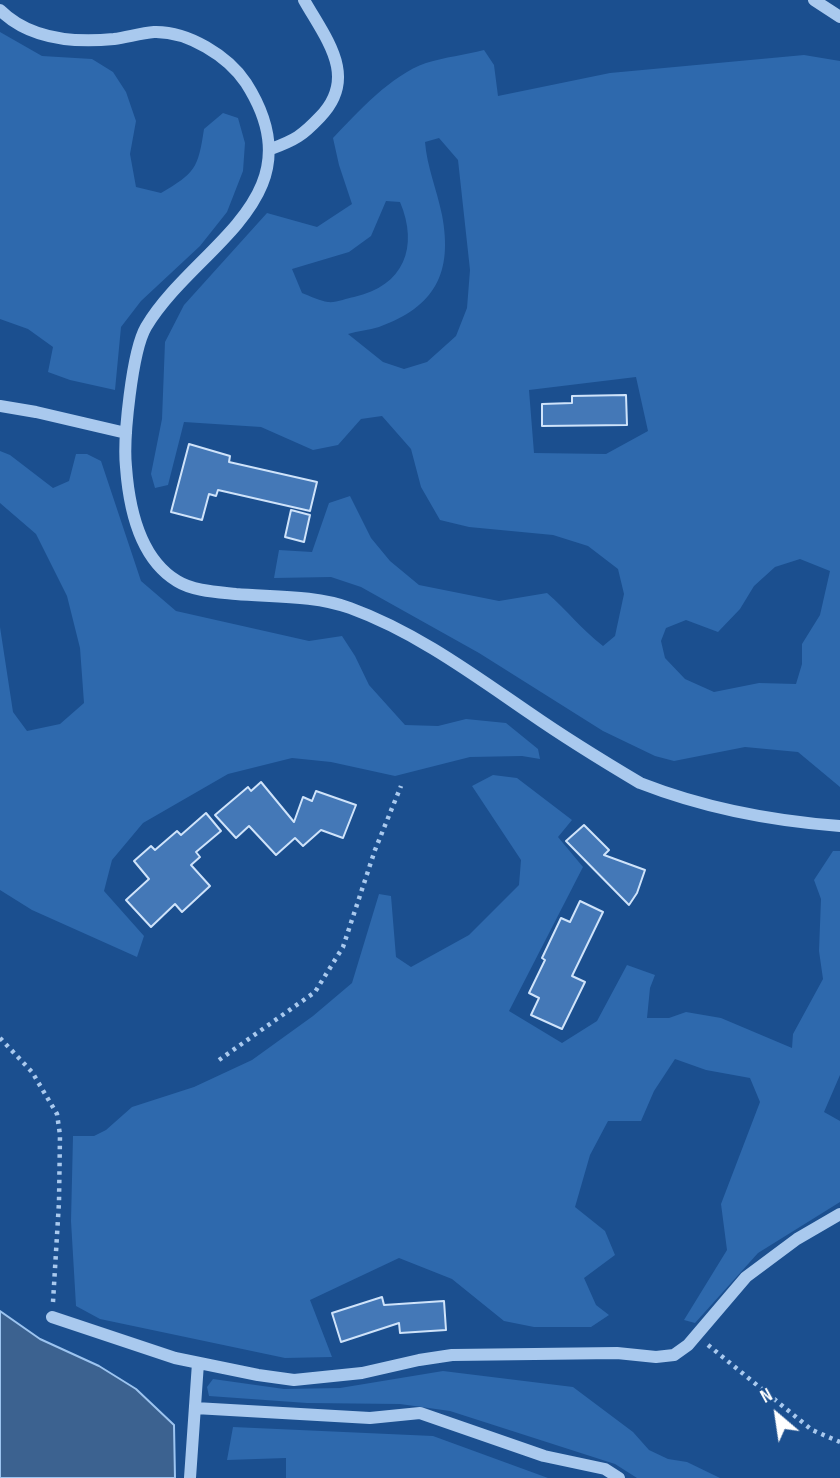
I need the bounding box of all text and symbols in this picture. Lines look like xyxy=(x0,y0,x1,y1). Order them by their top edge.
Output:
north arrow xyxy=(742,1380,812,1450)
text: N xyxy=(757,1384,777,1409)

